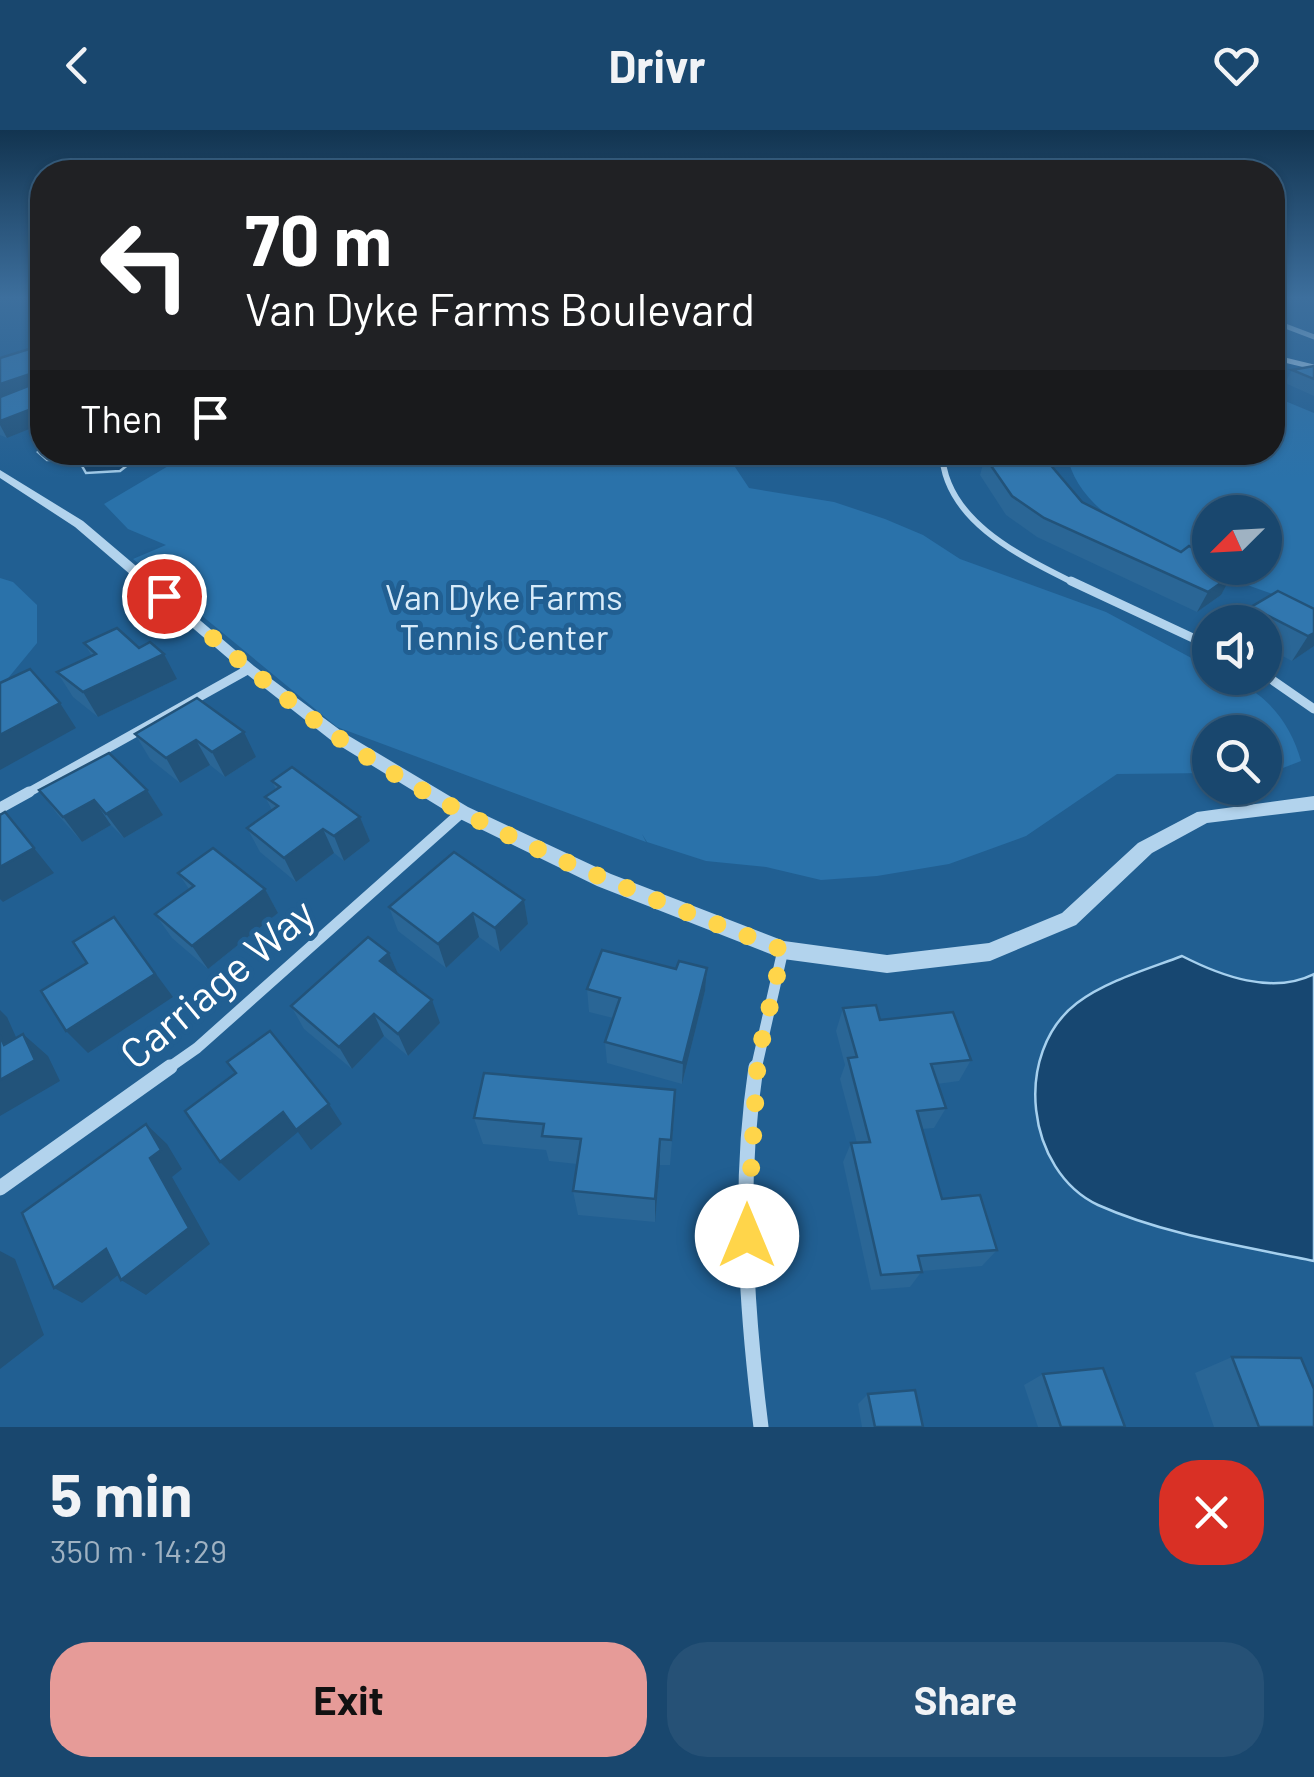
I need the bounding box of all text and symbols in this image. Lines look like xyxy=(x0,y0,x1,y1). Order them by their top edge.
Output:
icon: back xyxy=(50,38,105,93)
text: Drivr xyxy=(608,38,706,92)
icon: heart xyxy=(1209,38,1264,93)
text: 70 m xyxy=(245,196,392,280)
icon: left xyxy=(80,200,210,330)
text: Van Dyke Farms Boulevard xyxy=(245,281,755,335)
icon: arrive xyxy=(183,390,238,445)
text: Then xyxy=(80,395,163,441)
north arrow xyxy=(1192,495,1282,585)
map controls xyxy=(1192,495,1282,805)
pin xyxy=(122,554,207,639)
icon: arrive xyxy=(137,569,192,624)
park label: Van Dyke Farms Tennis Center xyxy=(385,575,623,657)
button: sound xyxy=(1192,605,1282,695)
button: search xyxy=(1192,715,1282,805)
street label: Carriage Way xyxy=(109,886,324,1078)
position arrow xyxy=(695,1184,799,1288)
text: 5 min xyxy=(50,1457,193,1529)
button: close xyxy=(1159,1460,1264,1565)
text: 350 m · 14:29 xyxy=(50,1531,227,1569)
button: Exit xyxy=(50,1642,647,1757)
button: Share xyxy=(667,1642,1264,1757)

